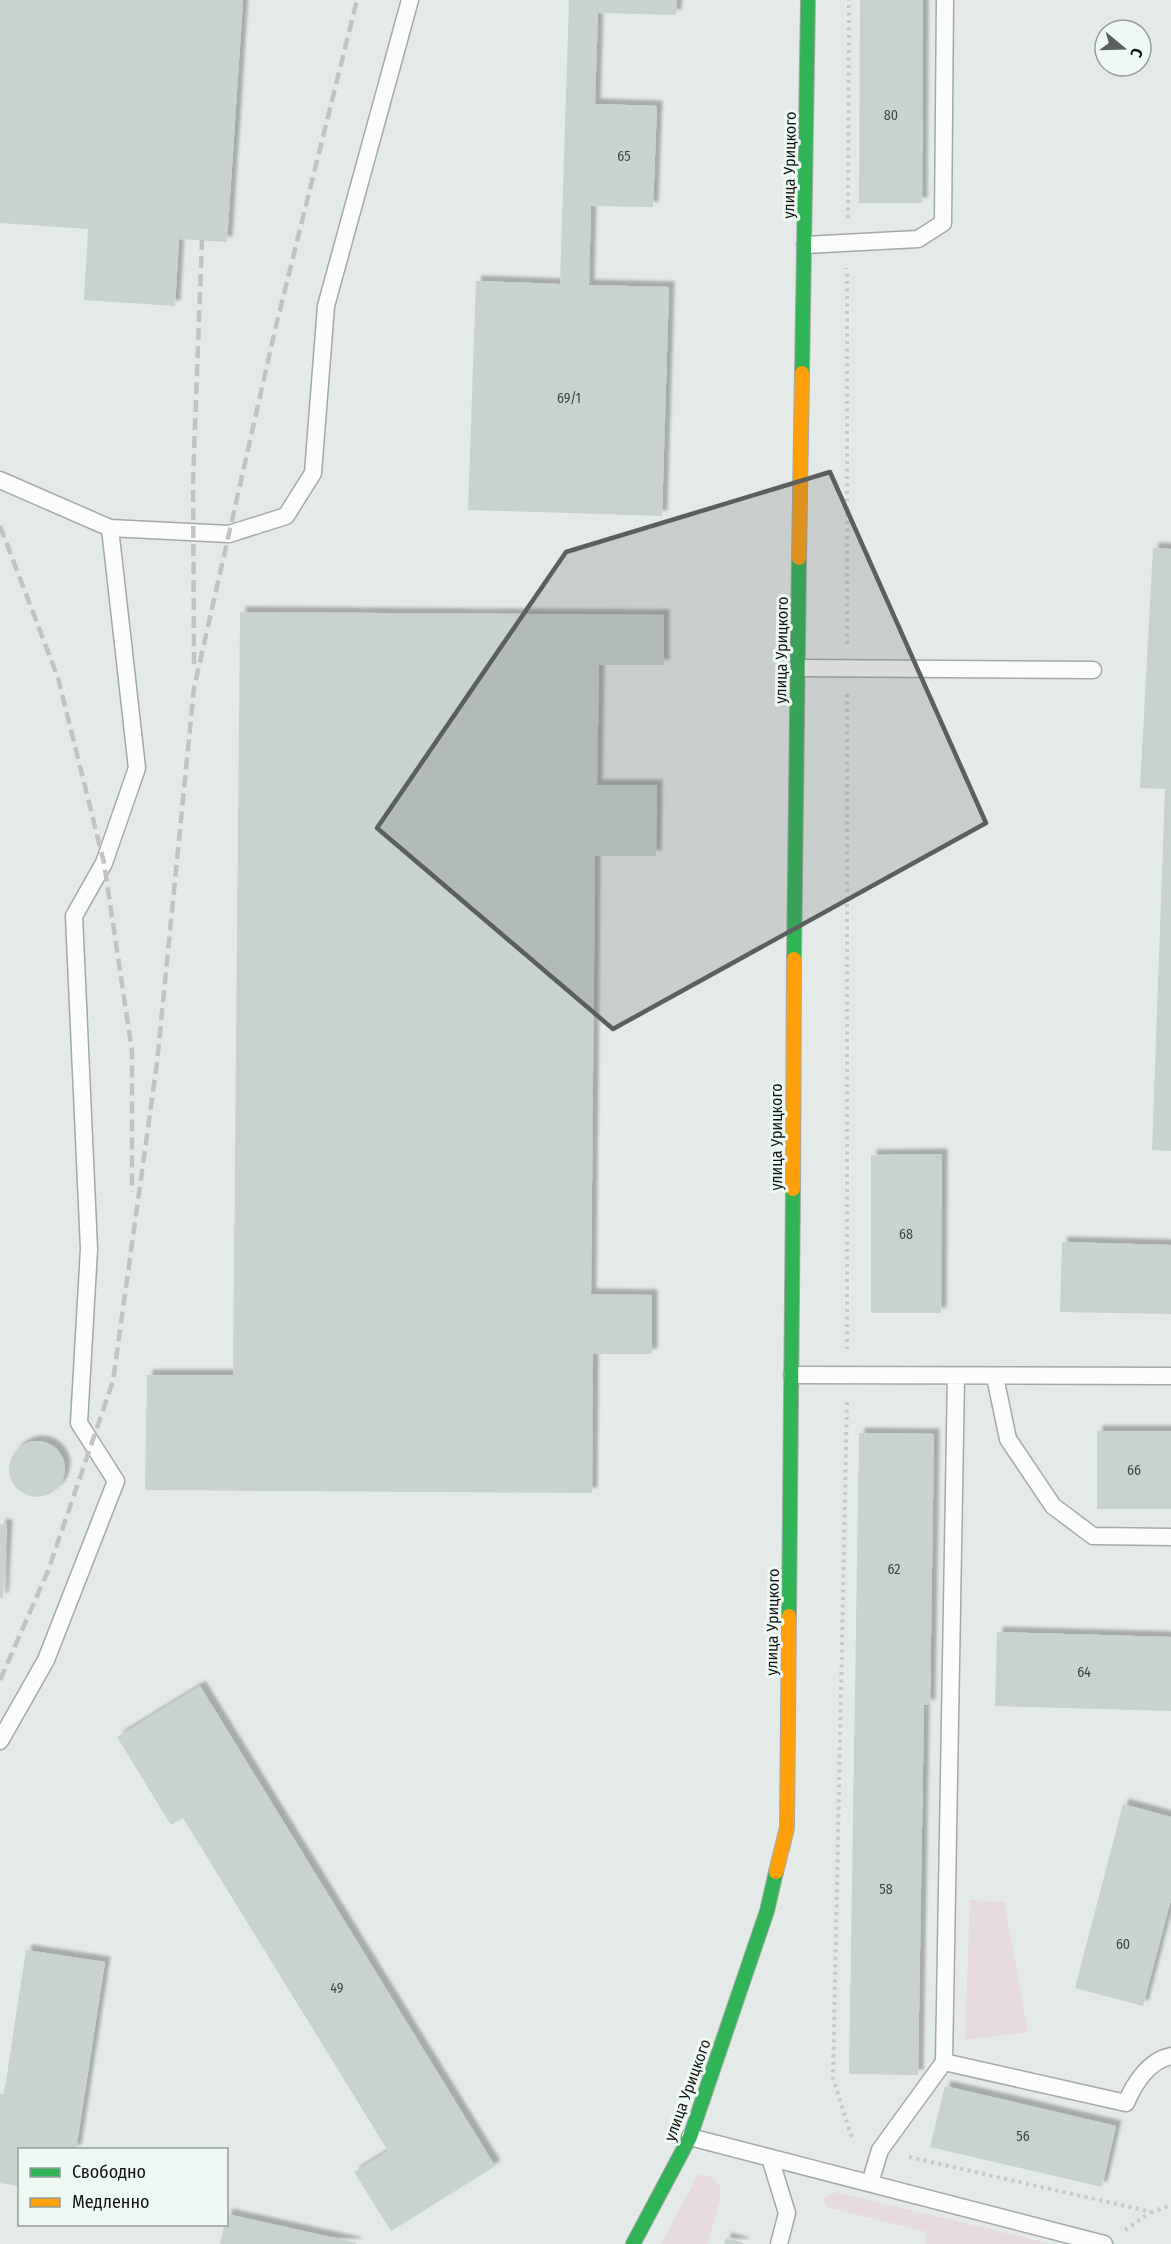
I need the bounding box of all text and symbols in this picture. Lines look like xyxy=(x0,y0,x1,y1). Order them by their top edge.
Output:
north arrow xyxy=(1093,18,1153,78)
text: С xyxy=(1126,46,1147,60)
house number: 80 xyxy=(884,107,898,124)
street label: улица Урицкого xyxy=(779,111,800,219)
house number: 65 xyxy=(617,148,631,165)
house number: 69/1 xyxy=(557,390,581,407)
street label: улица Урицкого xyxy=(771,596,792,704)
street label: улица Урицкого xyxy=(767,1083,786,1191)
house number: 68 xyxy=(899,1226,913,1243)
house number: 66 xyxy=(1127,1462,1141,1479)
house number: 62 xyxy=(888,1561,901,1578)
street label: улица Урицкого xyxy=(762,1568,783,1676)
house number: 64 xyxy=(1077,1664,1091,1681)
house number: 58 xyxy=(879,1881,893,1898)
house number: 60 xyxy=(1116,1936,1130,1953)
house number: 49 xyxy=(330,1980,344,1997)
street label: улица Урицкого xyxy=(660,2037,715,2144)
house number: 56 xyxy=(1016,2128,1030,2145)
legend xyxy=(18,2148,228,2226)
text: Свободно xyxy=(72,2161,146,2183)
text: Медленно xyxy=(72,2191,150,2213)

